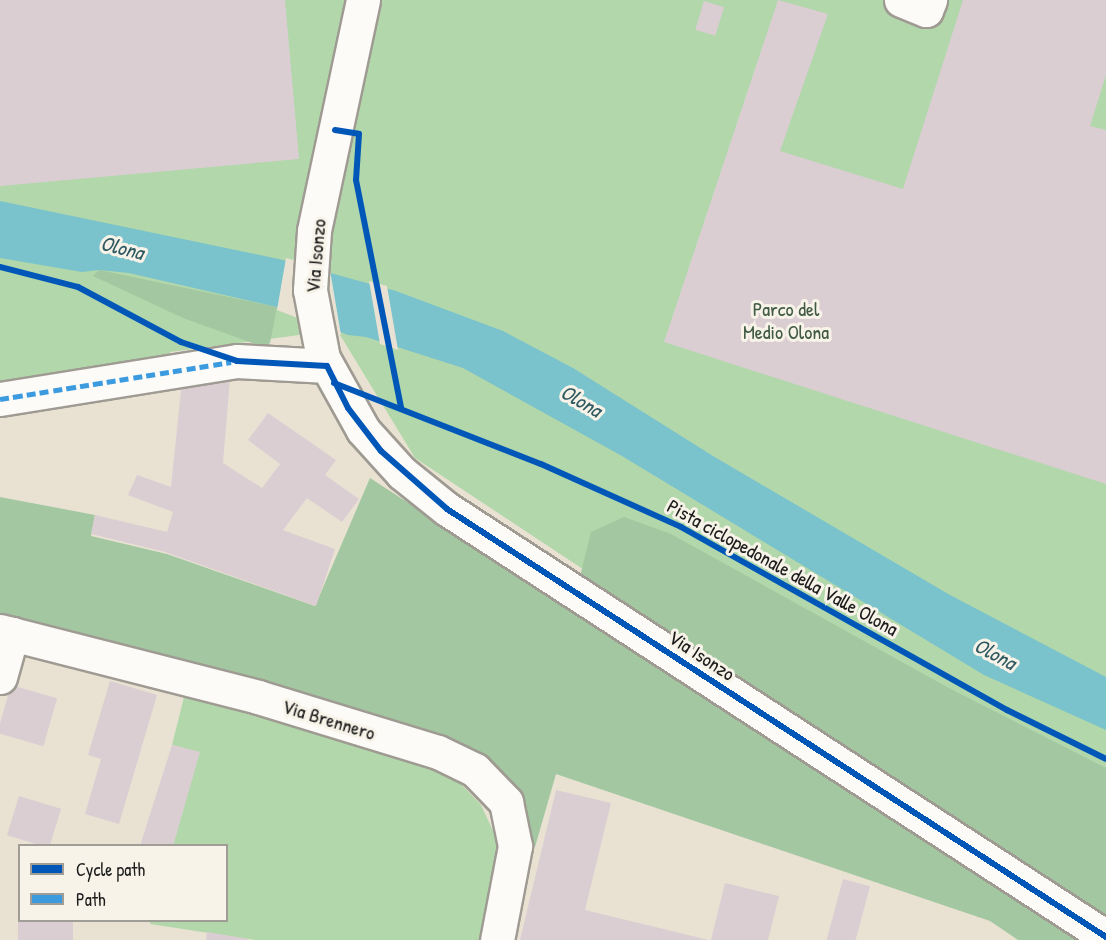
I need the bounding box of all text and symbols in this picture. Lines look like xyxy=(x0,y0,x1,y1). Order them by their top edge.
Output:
street label: Via Isonzo xyxy=(300,218,330,294)
water label: Olona xyxy=(98,231,146,265)
park label: Parco del Medio Olona xyxy=(743,296,829,343)
water label: Olona xyxy=(556,379,606,423)
street label: Pista ciclopedonale della Valle Olona xyxy=(663,493,903,641)
street label: Via Isonzo xyxy=(664,625,740,685)
water label: Olona xyxy=(970,633,1020,675)
street label: Via Brennero xyxy=(280,694,378,744)
legend xyxy=(18,844,228,922)
text: Cycle path xyxy=(76,857,145,882)
text: Path xyxy=(76,887,105,912)

